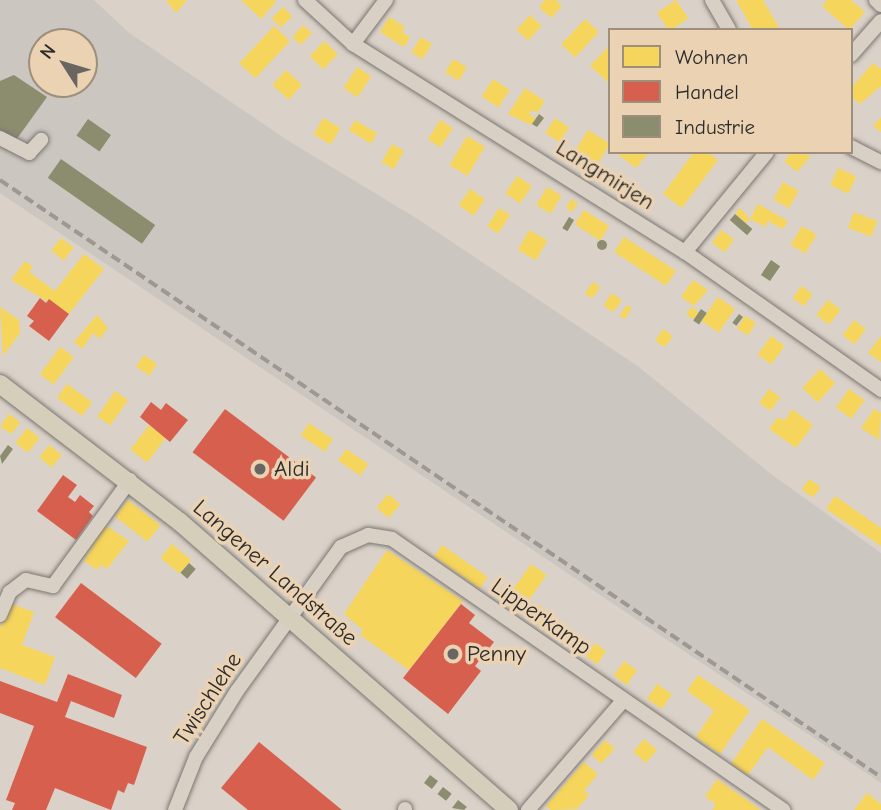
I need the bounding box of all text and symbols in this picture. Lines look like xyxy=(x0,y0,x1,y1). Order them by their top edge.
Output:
north arrow xyxy=(28,28,98,98)
legend xyxy=(608,28,853,154)
text: N xyxy=(35,40,60,63)
text: Wohnen xyxy=(675,45,748,69)
text: Handel xyxy=(675,80,739,104)
text: Industrie xyxy=(675,115,755,139)
street label: Langmirjen xyxy=(551,134,659,216)
place label: Aldi xyxy=(274,455,310,483)
marker: Aldi xyxy=(252,461,268,477)
street label: Langener Landstraße xyxy=(187,494,363,652)
street label: Lipperkamp xyxy=(486,573,596,661)
place label: Penny xyxy=(467,640,526,668)
marker: Penny xyxy=(445,646,461,662)
street label: Twischlehe xyxy=(168,648,248,750)

